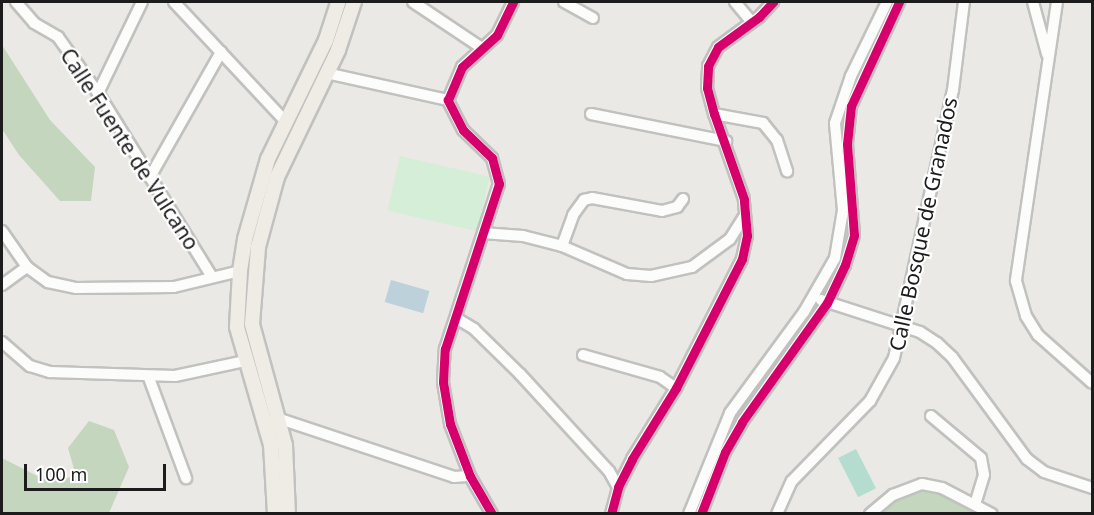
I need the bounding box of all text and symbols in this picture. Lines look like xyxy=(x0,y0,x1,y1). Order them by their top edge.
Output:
street label: Calle Fuente de Vulcano xyxy=(55,43,205,255)
street label: Calle Bosque de Granados xyxy=(884,95,962,353)
scale bar xyxy=(27,452,170,490)
text: 100 m xyxy=(35,462,87,486)

